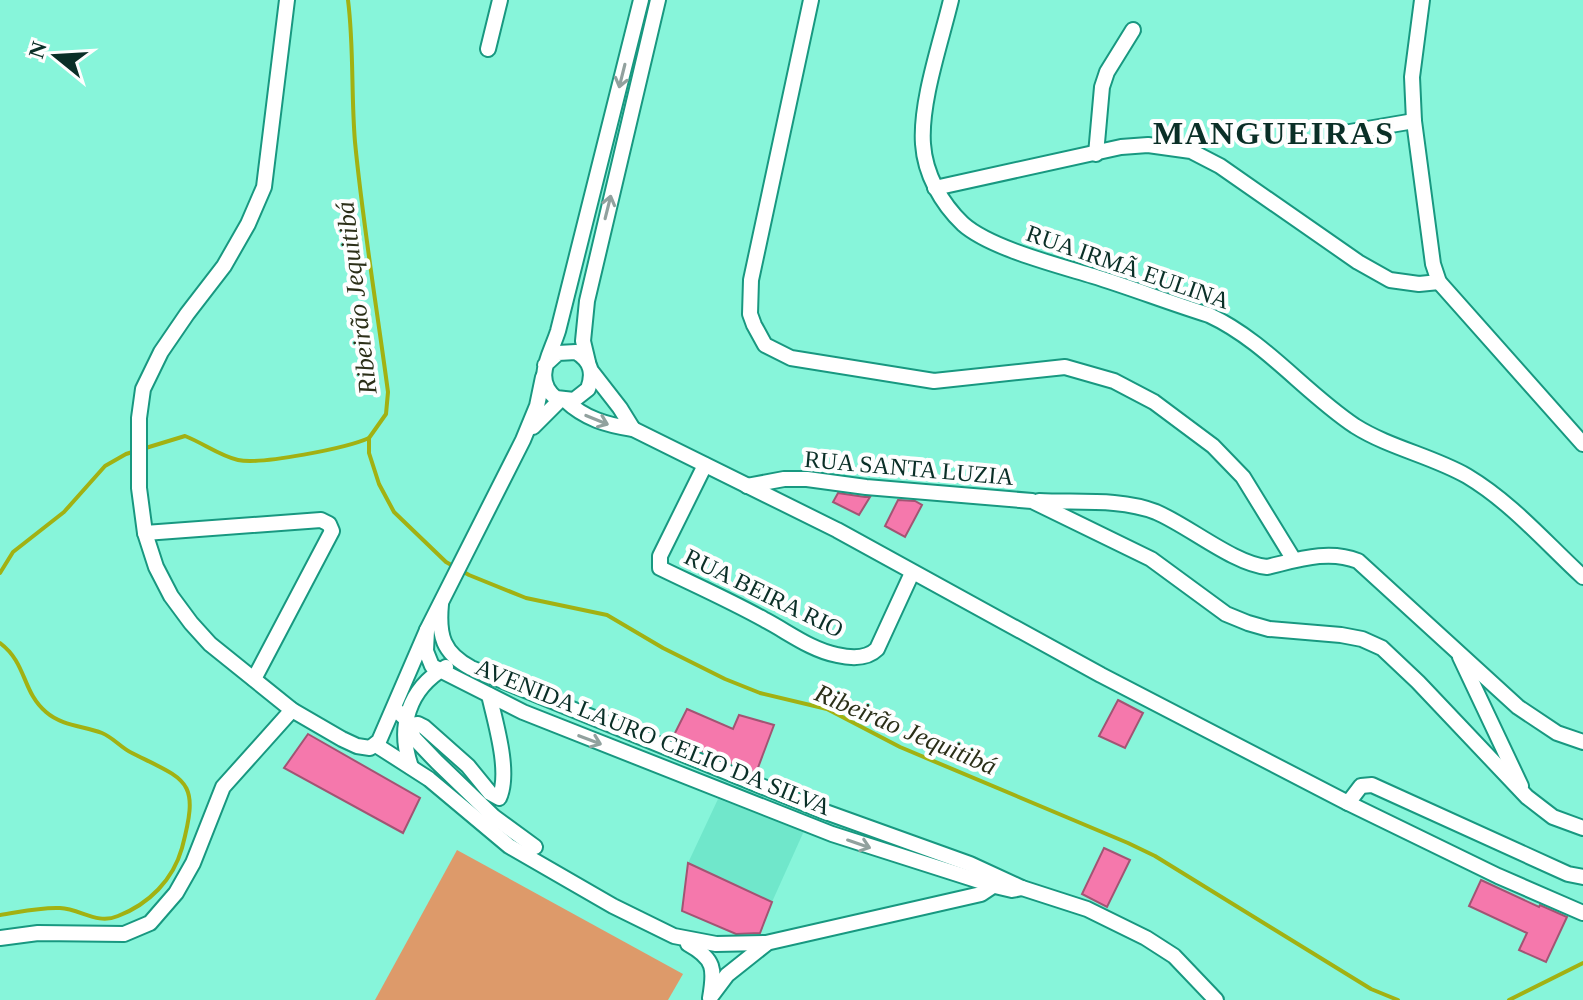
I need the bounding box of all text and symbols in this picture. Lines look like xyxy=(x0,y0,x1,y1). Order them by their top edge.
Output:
north arrow xyxy=(16,16,96,96)
text: N xyxy=(23,38,52,61)
one-way arrow xyxy=(614,62,629,88)
district label: MANGUEIRAS xyxy=(1153,115,1395,151)
one-way arrow xyxy=(602,194,617,220)
water label: Ribeirão Jequitibá xyxy=(330,200,383,397)
street label: RUA IRMÃ EULINA xyxy=(1023,220,1234,314)
one-way arrow xyxy=(584,414,609,428)
street label: RUA SANTA LUZIA xyxy=(803,446,1015,490)
street label: RUA BEIRA RIO xyxy=(680,543,848,643)
street label: AVENIDA LAURO CELIO DA SILVA xyxy=(472,654,835,821)
water label: Ribeirão Jequitibá xyxy=(810,678,1001,781)
one-way arrow xyxy=(577,734,602,748)
one-way arrow xyxy=(846,838,871,853)

